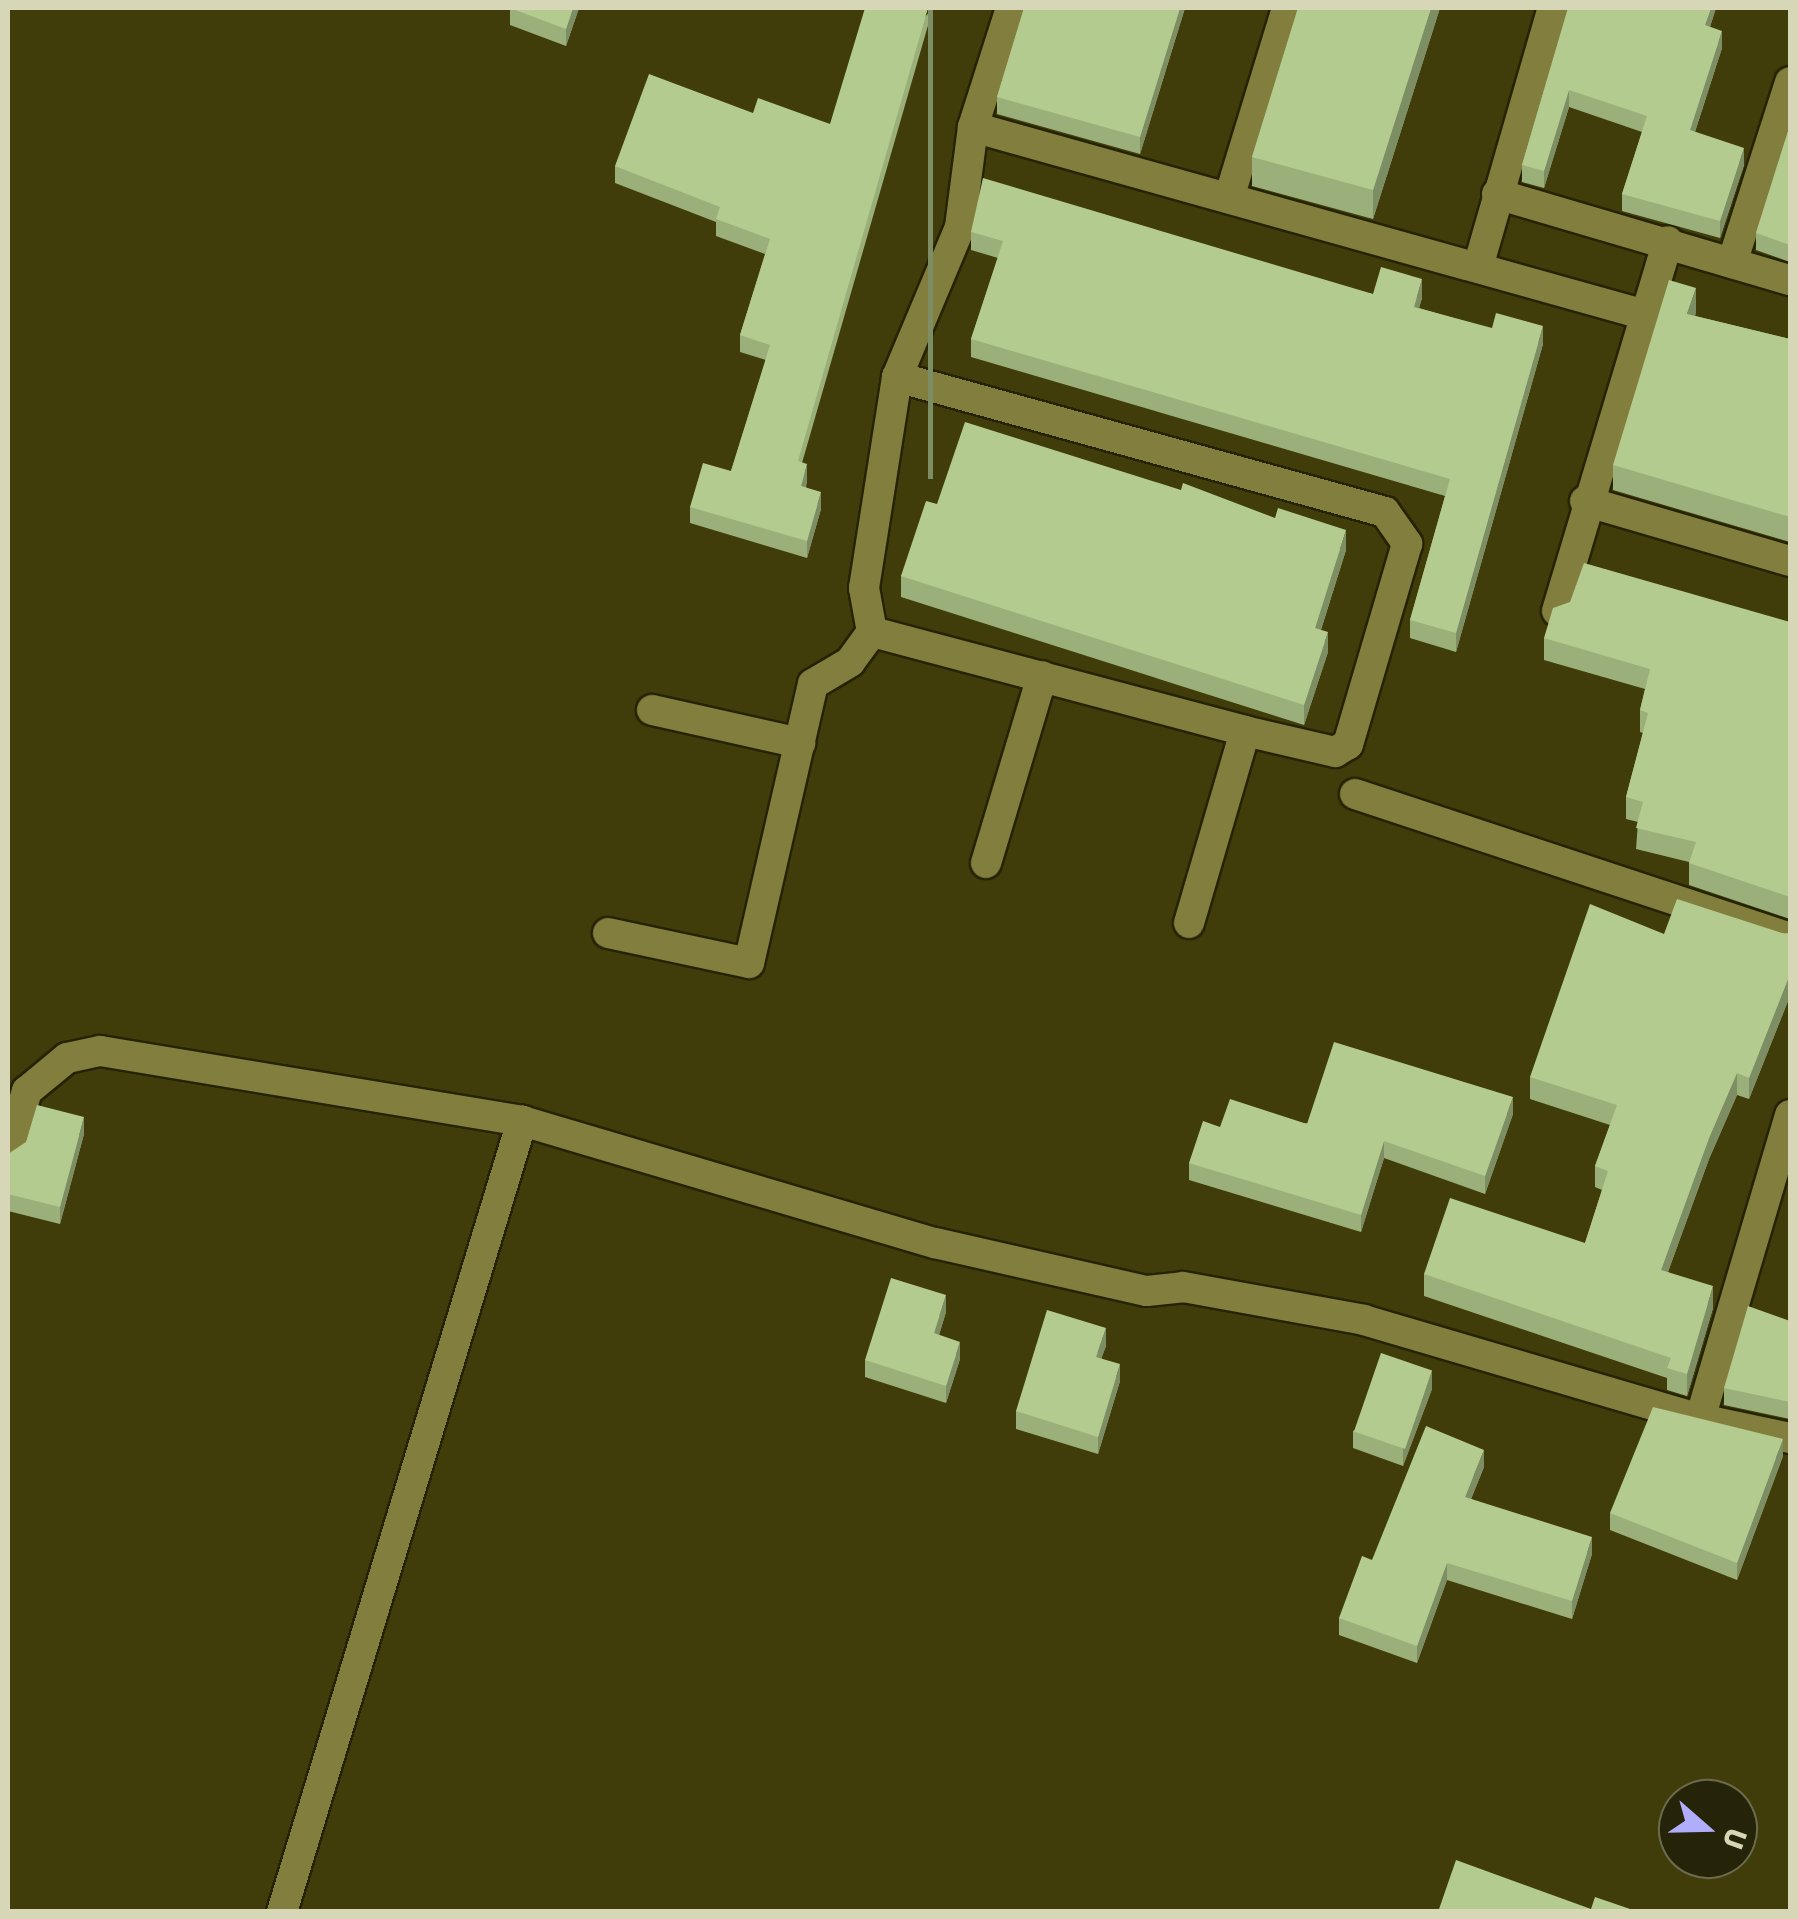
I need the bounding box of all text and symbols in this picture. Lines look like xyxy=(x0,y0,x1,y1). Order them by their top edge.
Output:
north arrow xyxy=(1658,1779,1758,1879)
text: U xyxy=(1712,1823,1757,1855)

